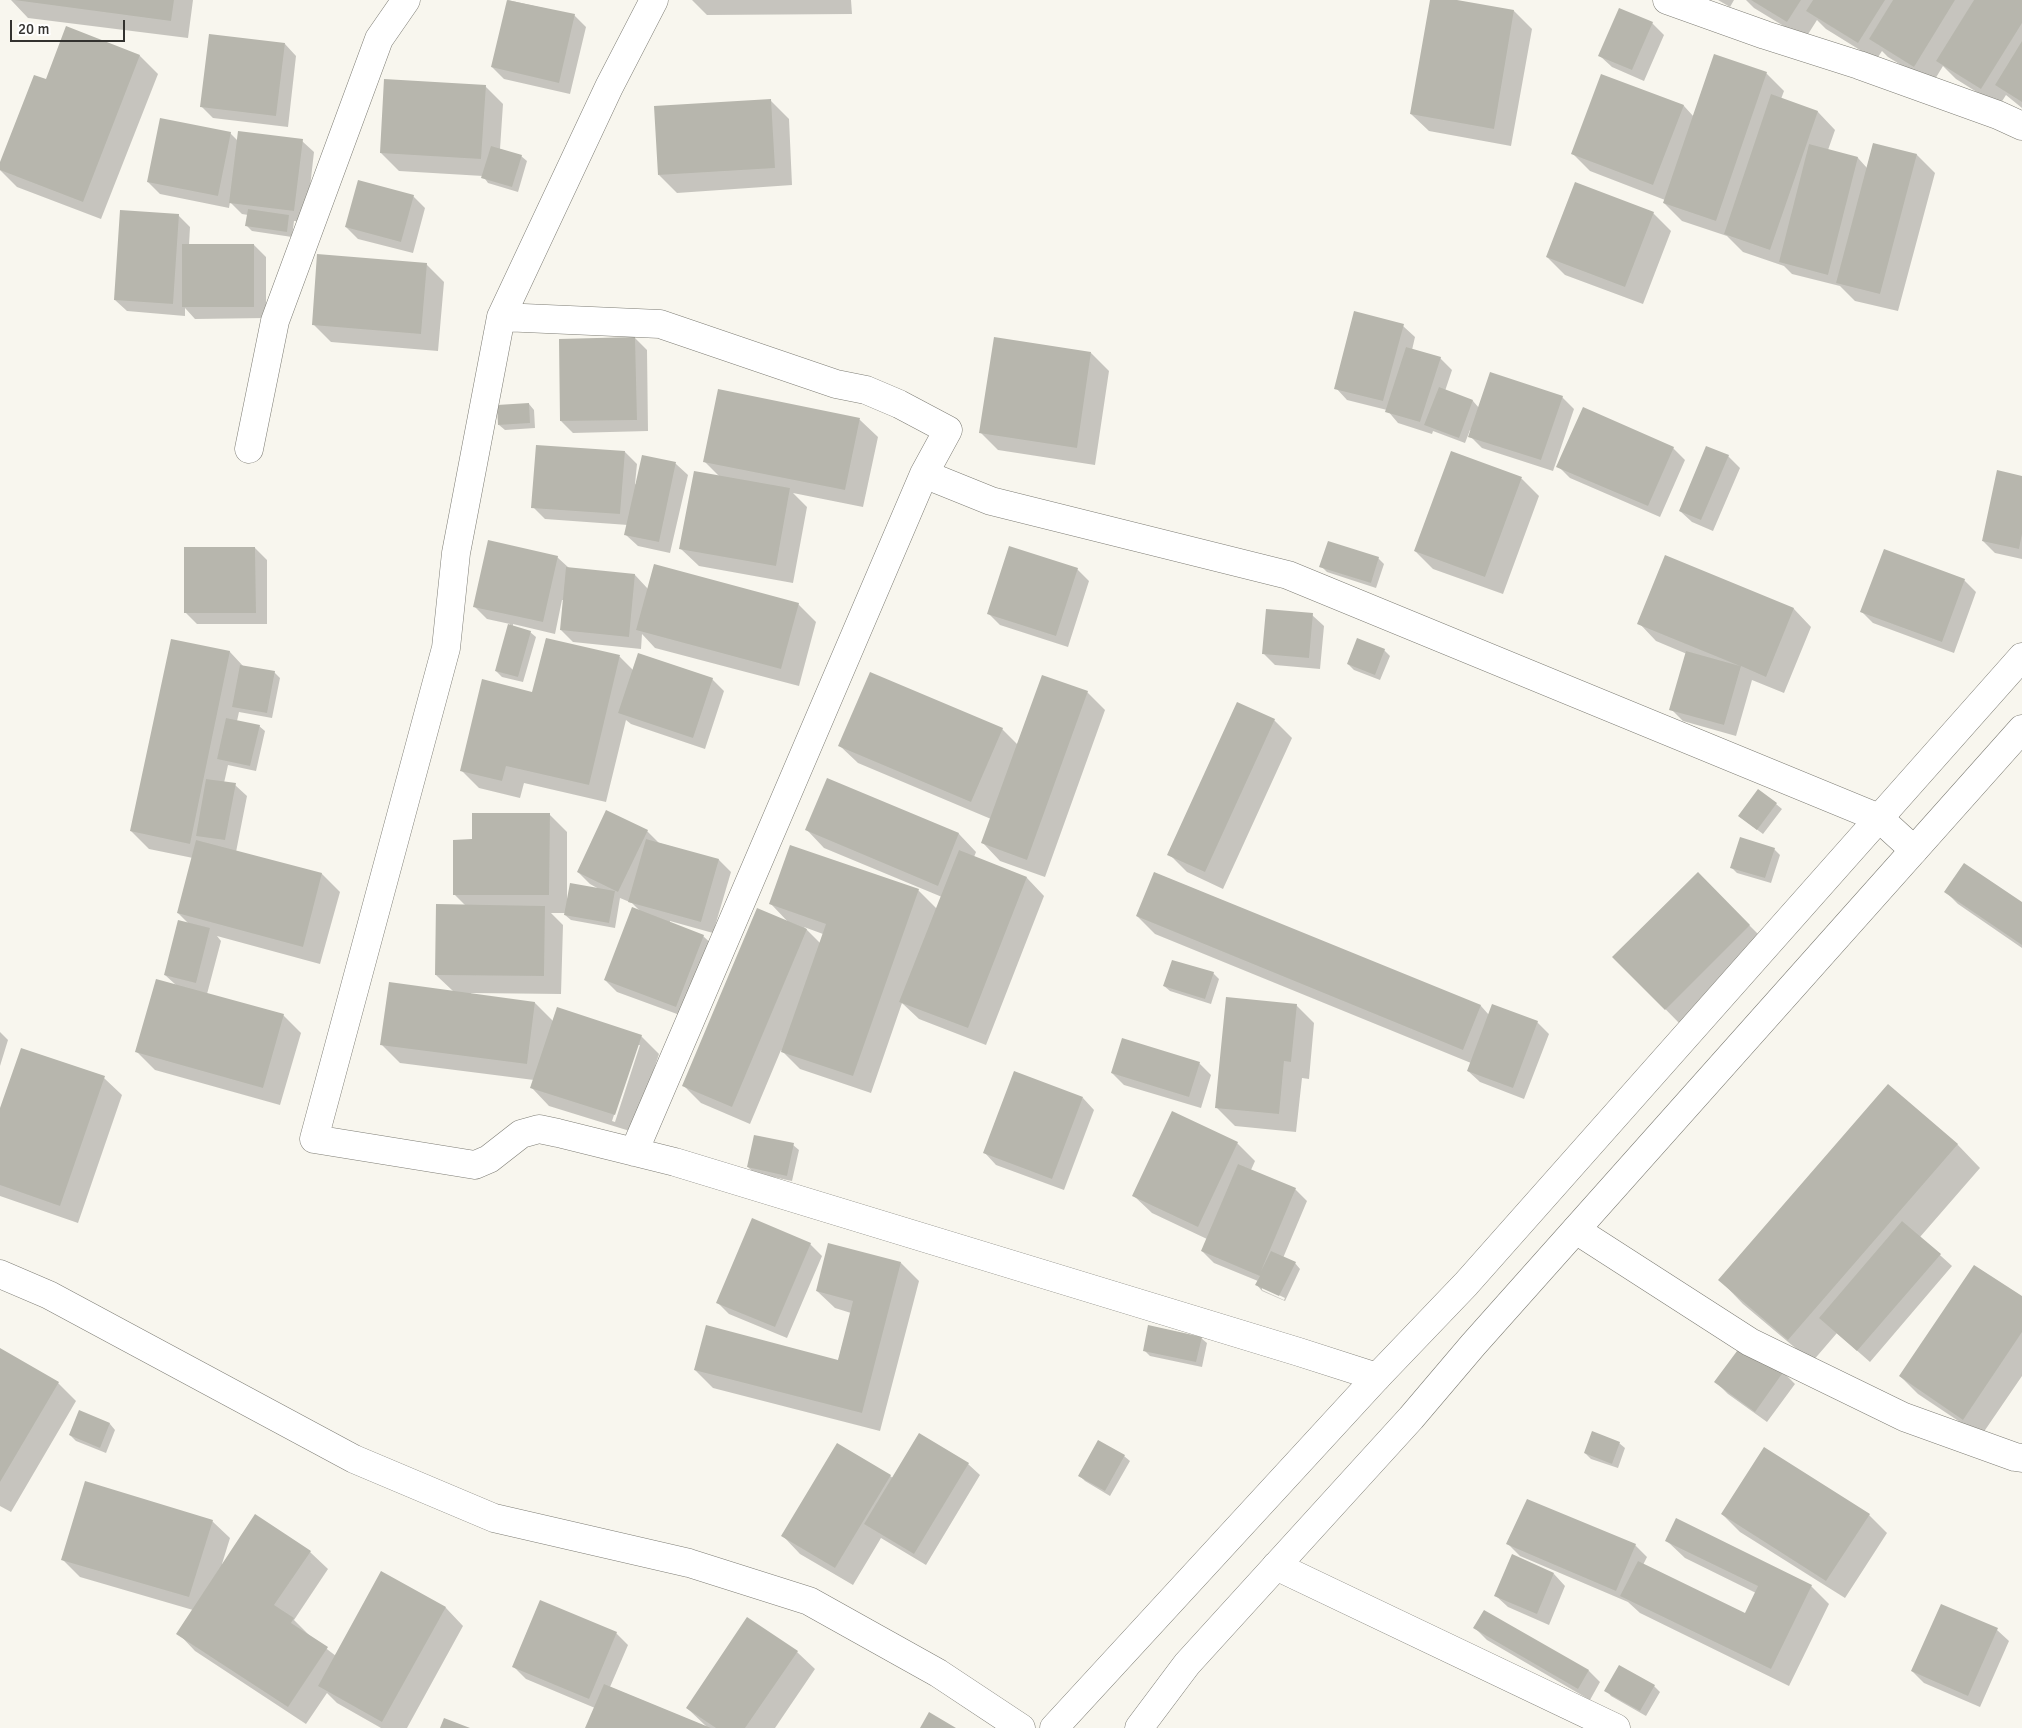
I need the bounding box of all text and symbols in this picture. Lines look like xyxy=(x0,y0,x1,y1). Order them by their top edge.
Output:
scale bar xyxy=(12,10,128,42)
text: 20 m xyxy=(18,20,49,38)

